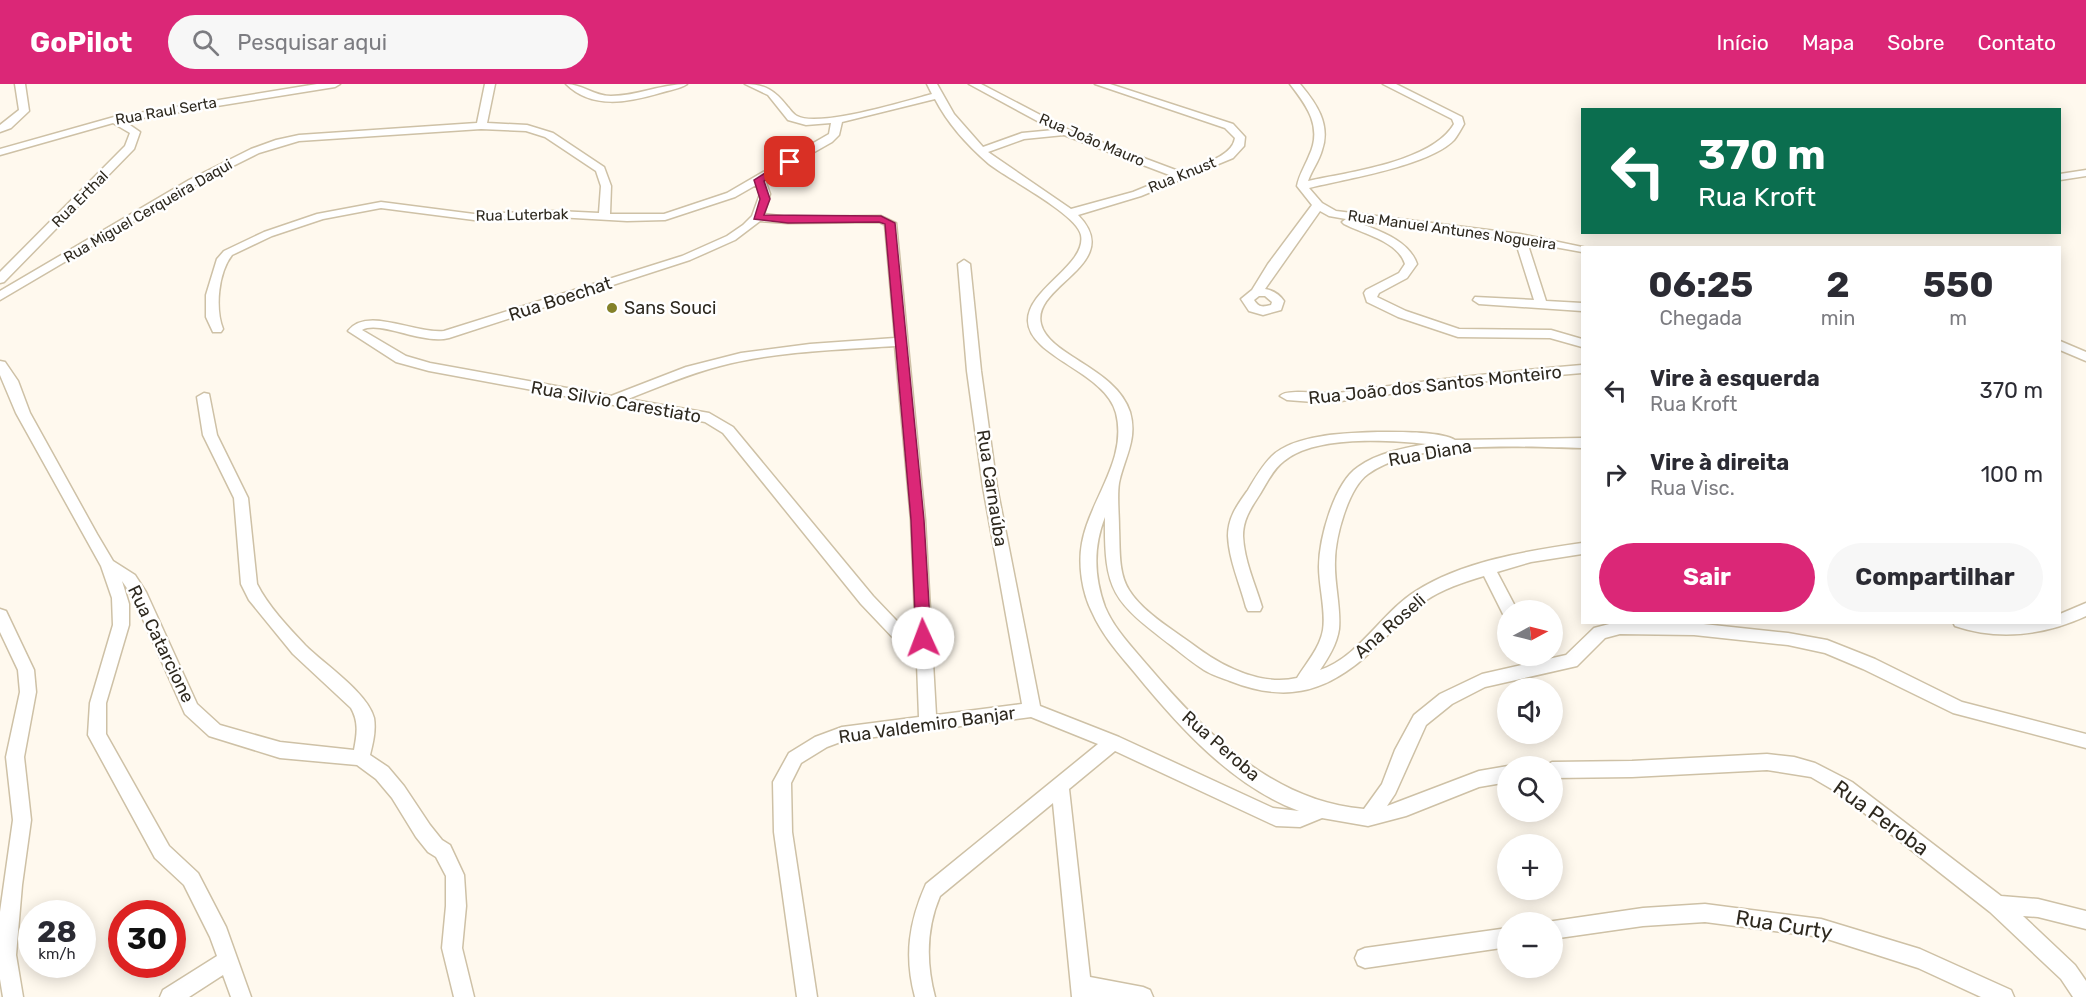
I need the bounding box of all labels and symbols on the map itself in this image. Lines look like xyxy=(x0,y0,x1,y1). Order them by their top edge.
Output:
street label: Rua Raul Serta xyxy=(114,93,218,129)
street label: Rua João Mauro xyxy=(1037,110,1147,170)
pin xyxy=(764,136,815,187)
street label: Rua Knust xyxy=(1146,153,1219,197)
street label: Rua Miguel Cerqueira Daqui xyxy=(60,155,236,267)
street label: Rua Erthal xyxy=(48,167,112,231)
street label: Rua Luterbak xyxy=(475,205,569,225)
street label: Rua Manuel Antunes Nogueira xyxy=(1347,206,1557,254)
street label: Rua Boechat xyxy=(506,272,614,326)
place label: Sans Souci xyxy=(624,297,716,319)
marker: Sans Souci xyxy=(605,301,619,315)
street label: Rua João dos Santos Monteiro xyxy=(1307,361,1563,409)
street label: Rua Silvio Carestiato xyxy=(529,376,703,428)
street label: Rua Carnaúba xyxy=(972,428,1012,548)
street label: Rua Diana xyxy=(1386,435,1474,471)
street label: Rua Catarcione xyxy=(123,582,199,706)
street label: Ana Roseli xyxy=(1350,589,1430,663)
north arrow xyxy=(1497,600,1563,666)
position arrow xyxy=(891,606,955,670)
street label: Rua Valdemiro Banjar xyxy=(837,702,1017,748)
street label: Rua Peroba xyxy=(1178,706,1264,786)
street label: Rua Peroba xyxy=(1829,775,1934,861)
speed limit sign: 30 xyxy=(108,900,186,978)
street label: Rua Curty xyxy=(1734,905,1835,945)

